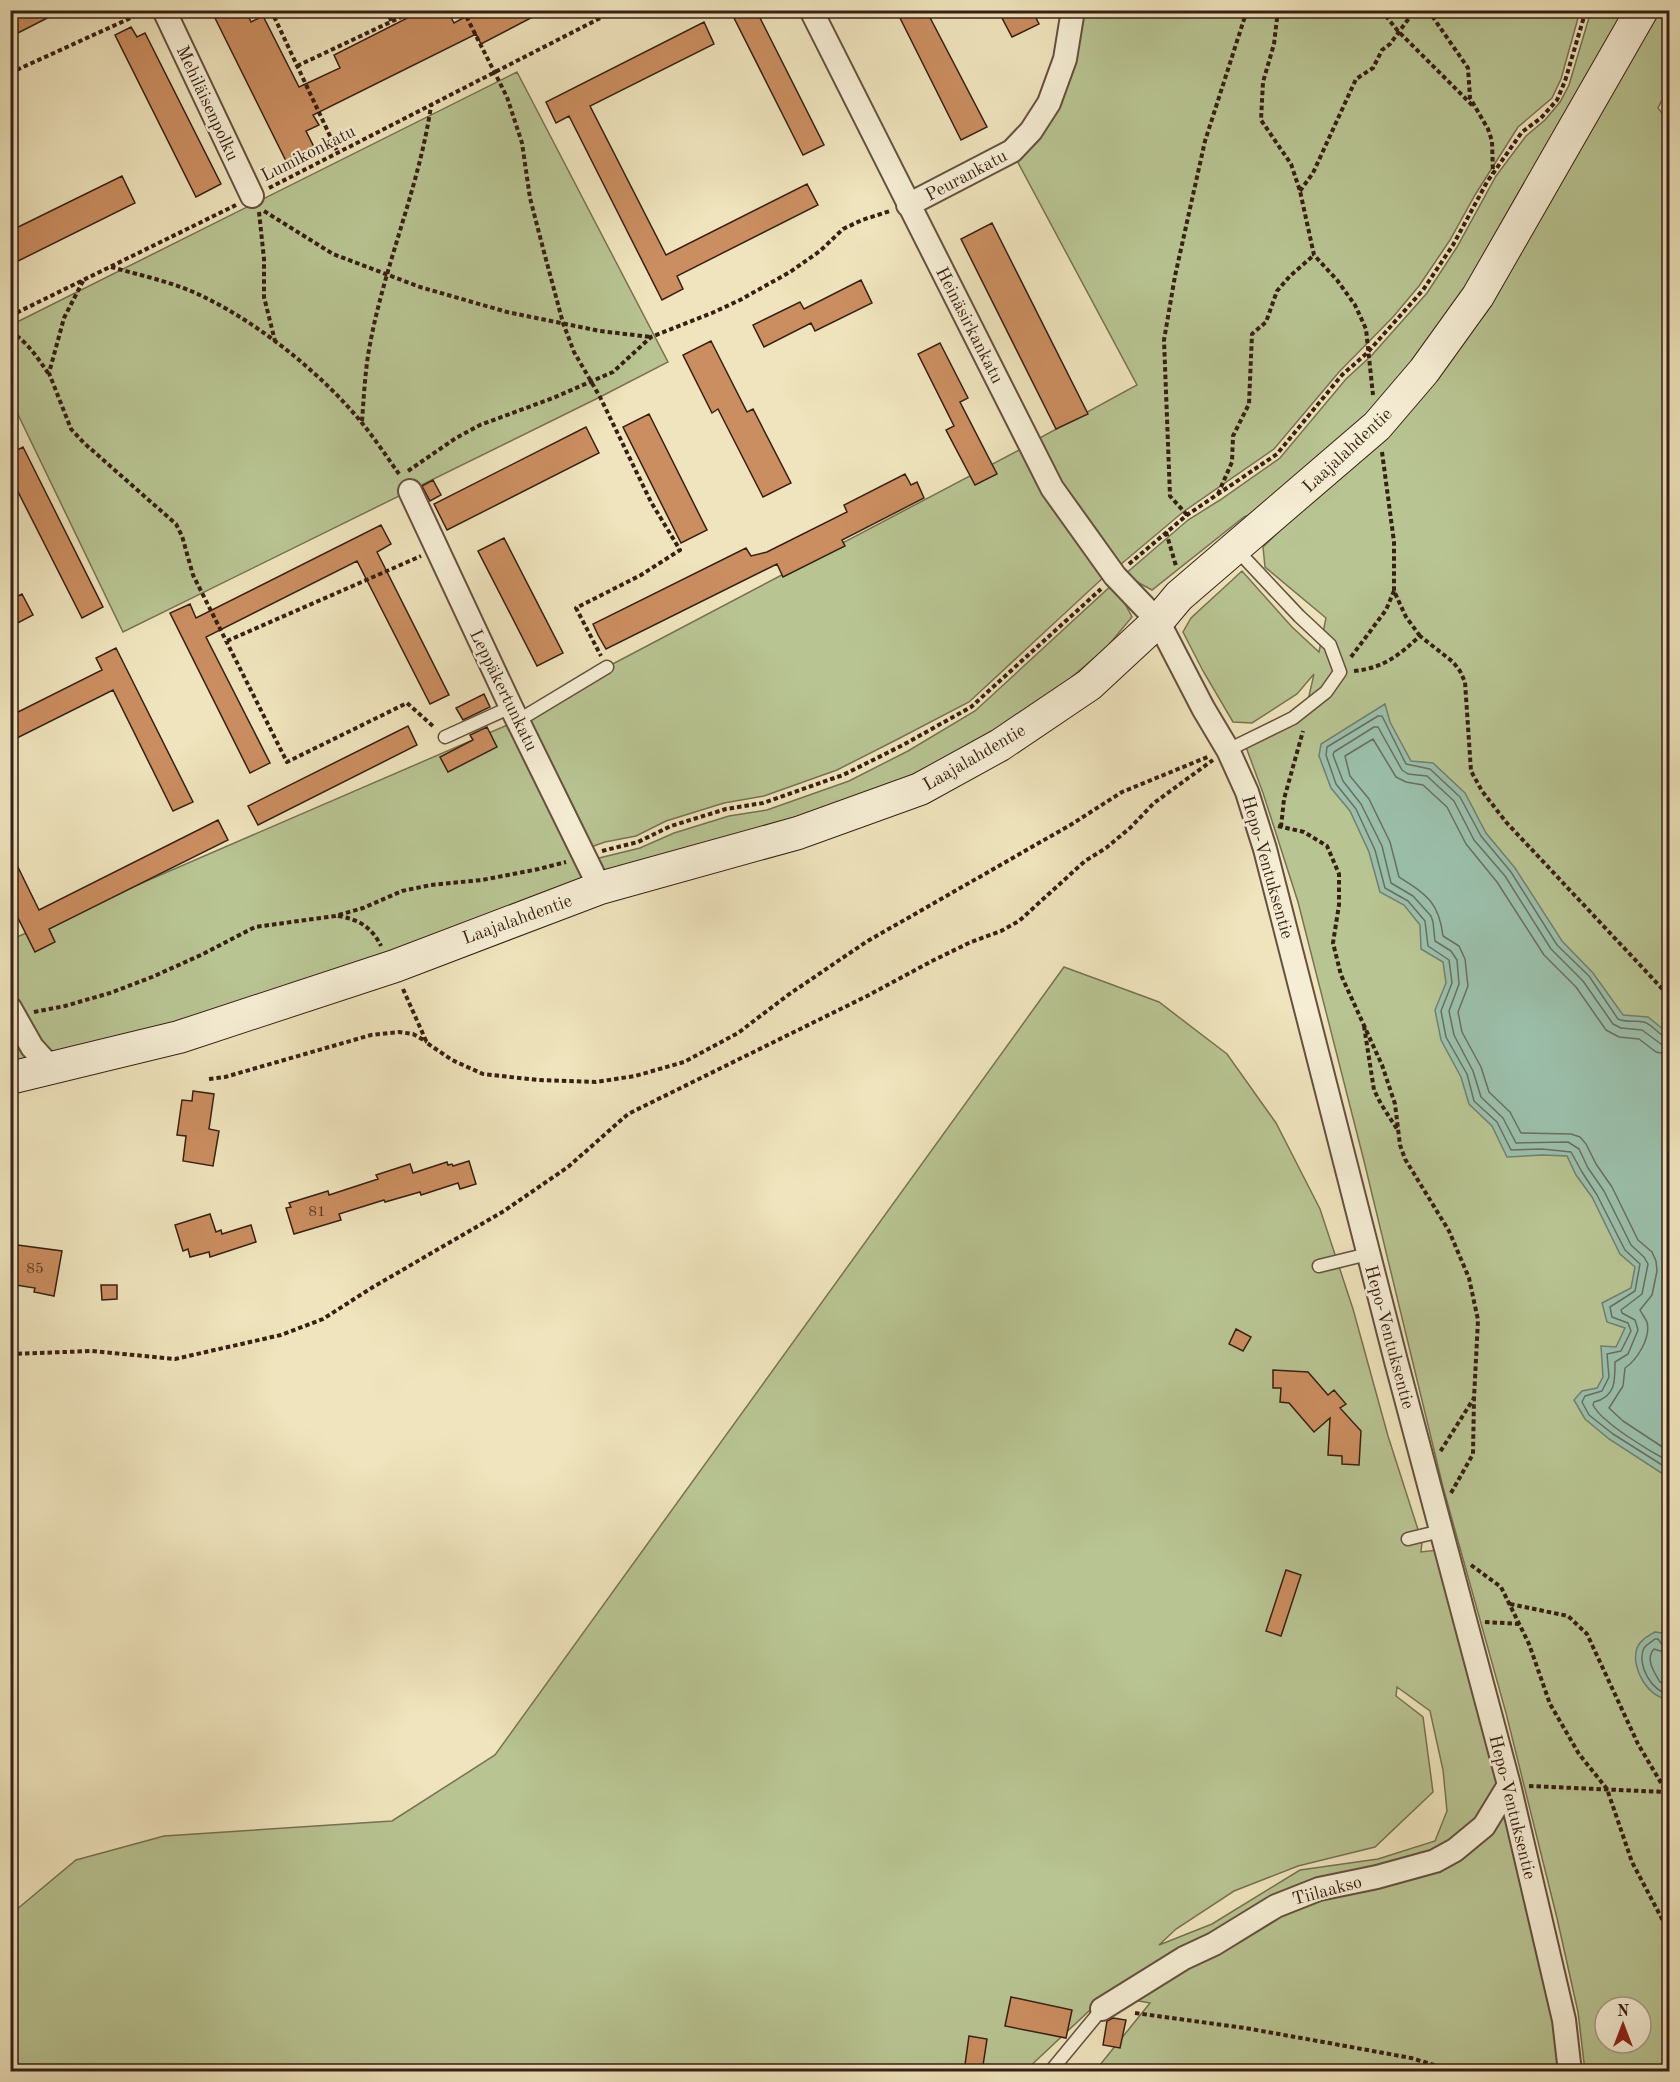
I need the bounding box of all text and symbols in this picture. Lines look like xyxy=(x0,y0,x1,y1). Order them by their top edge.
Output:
street label: Mehiläisenpolku xyxy=(173,43,242,164)
street label: Lumikonkatu xyxy=(258,122,359,185)
street label: Peurankatu xyxy=(923,147,1010,205)
street label: Heinäsirkankatu xyxy=(932,264,1006,387)
street label: Laajalahdentie xyxy=(1300,405,1396,496)
street label: Leppäkertunkatu xyxy=(466,627,540,754)
street label: Laajalahdentie xyxy=(920,721,1029,794)
street label: Hepo-Ventuksentie xyxy=(1238,794,1296,941)
street label: Laajalahdentie xyxy=(460,892,574,948)
house number: 81 xyxy=(308,1205,326,1220)
house number: 85 xyxy=(26,1262,44,1277)
street label: Hepo-Ventuksentie xyxy=(1361,1263,1417,1411)
street label: Hepo-Ventuksentie xyxy=(1485,1733,1539,1881)
street label: Tiilaakso xyxy=(1290,1873,1364,1909)
north arrow xyxy=(1593,1995,1653,2055)
text: N xyxy=(1617,2004,1630,2020)

